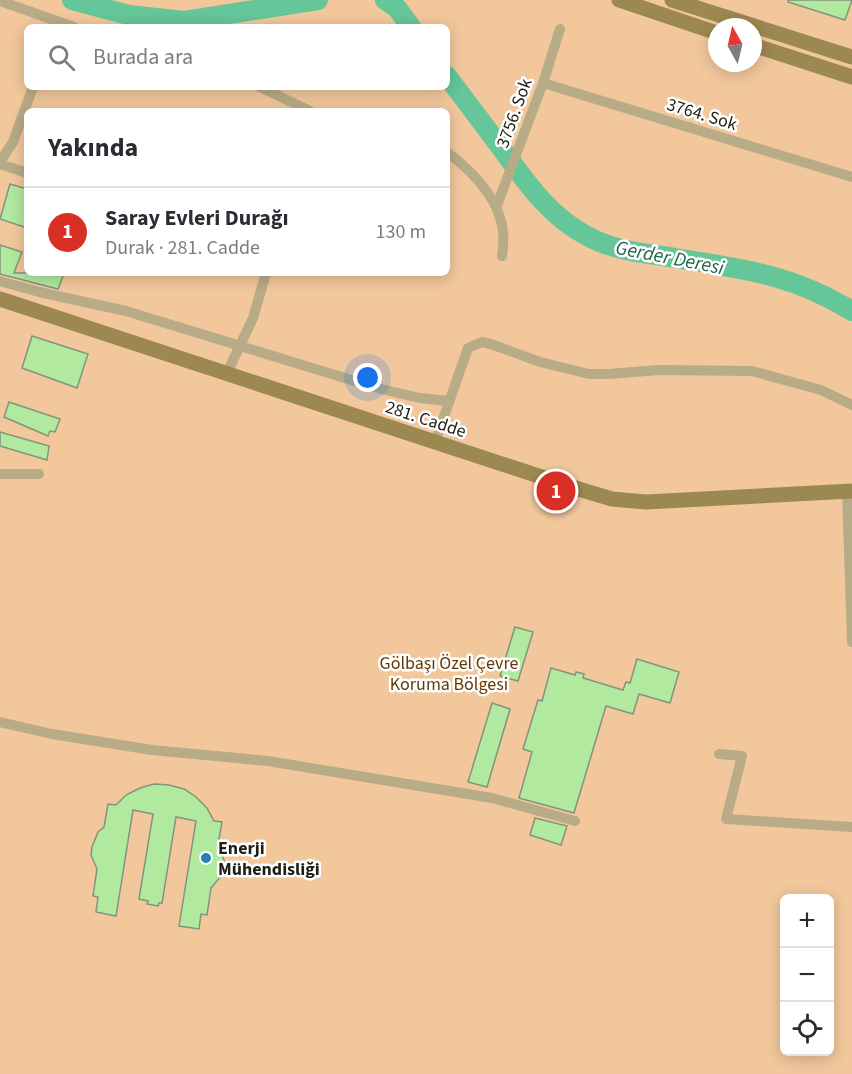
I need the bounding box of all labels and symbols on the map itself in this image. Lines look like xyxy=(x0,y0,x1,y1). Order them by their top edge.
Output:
north arrow xyxy=(708,18,762,72)
street label: 3756. Sok xyxy=(490,75,539,151)
street label: 3764. Sok xyxy=(664,92,740,137)
water label: Gerder Deresi xyxy=(613,234,727,282)
your location xyxy=(353,363,382,392)
street label: 281. Cadde xyxy=(382,395,469,444)
pin: 1 xyxy=(536,468,576,514)
park label: Gölbaşı Özel Çevre Koruma Bölgesi xyxy=(380,651,519,697)
place label: Enerji Mühendisliği xyxy=(218,836,320,882)
marker: Enerji Mühendisliği xyxy=(199,851,213,865)

